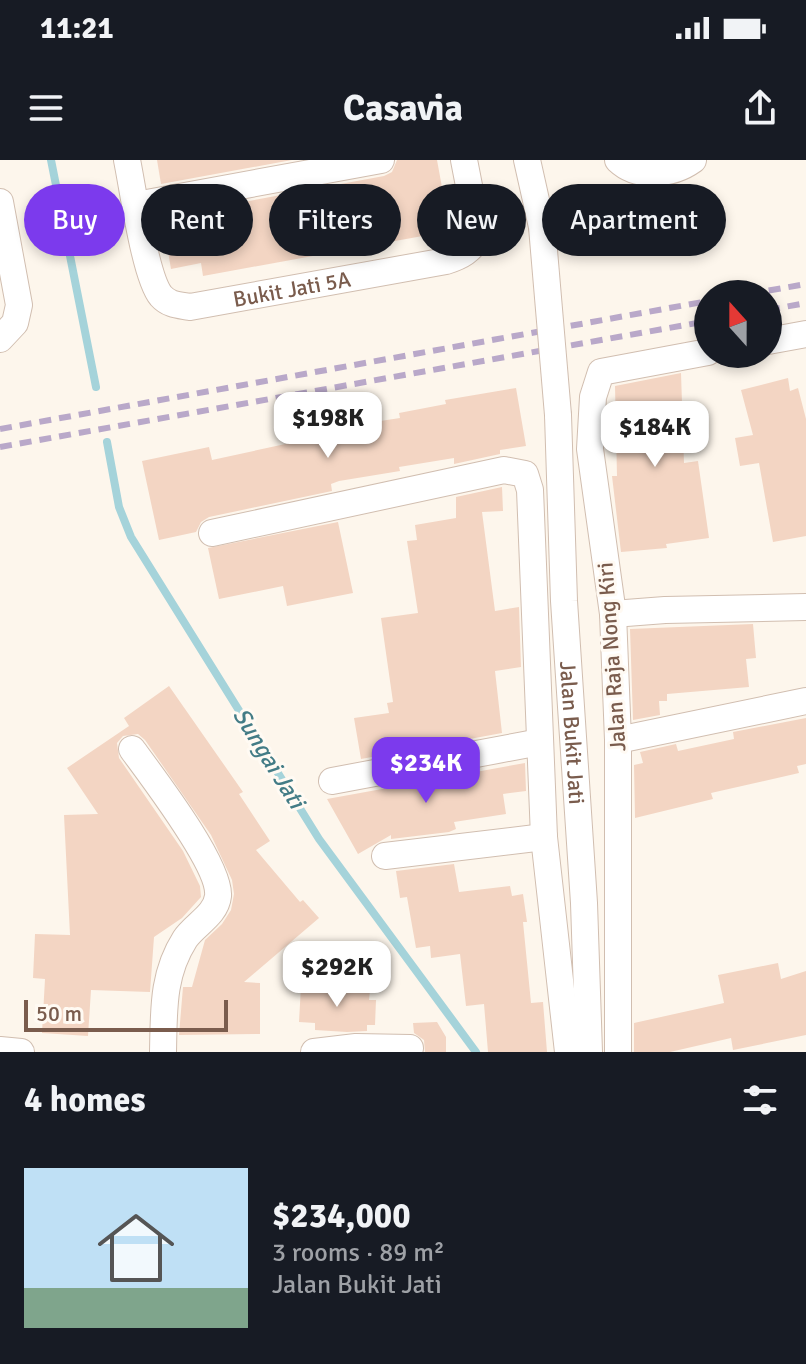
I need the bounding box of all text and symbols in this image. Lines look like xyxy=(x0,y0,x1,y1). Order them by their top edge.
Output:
text: 11:21 xyxy=(40,10,114,47)
icon: menu xyxy=(24,86,68,130)
text: Casavia xyxy=(343,86,463,131)
icon: share xyxy=(738,86,782,130)
chip: Buy xyxy=(24,184,125,256)
chip: Rent xyxy=(141,184,253,256)
chip: Filters xyxy=(269,184,401,256)
chip: New xyxy=(417,184,526,256)
chip: Apartment xyxy=(542,184,726,256)
street label: Bukit Jati 5A xyxy=(231,265,353,313)
north arrow xyxy=(694,280,782,368)
map controls xyxy=(694,280,782,368)
pin: $198K xyxy=(272,392,384,460)
pin: $184K xyxy=(599,401,711,469)
text: $198K xyxy=(292,402,364,434)
text: $184K xyxy=(619,411,691,443)
street label: Jalan Raja Nong Kiri xyxy=(591,561,632,752)
street label: Jalan Bukit Jati xyxy=(554,660,590,805)
water label: Sungai Jati xyxy=(226,702,313,816)
pin: $234K xyxy=(370,737,482,805)
text: $234K xyxy=(390,747,462,779)
pin: $292K xyxy=(281,941,393,1009)
text: $292K xyxy=(301,951,373,983)
scale bar xyxy=(24,996,228,1032)
text: 50 m xyxy=(36,1000,82,1027)
icon: filters xyxy=(738,1078,782,1122)
text: 4 homes xyxy=(24,1079,145,1121)
text: $234,000 xyxy=(272,1195,411,1237)
icon: home xyxy=(88,1200,184,1296)
text: 3 rooms · 89 m² xyxy=(272,1237,445,1269)
text: Jalan Bukit Jati xyxy=(272,1269,442,1301)

